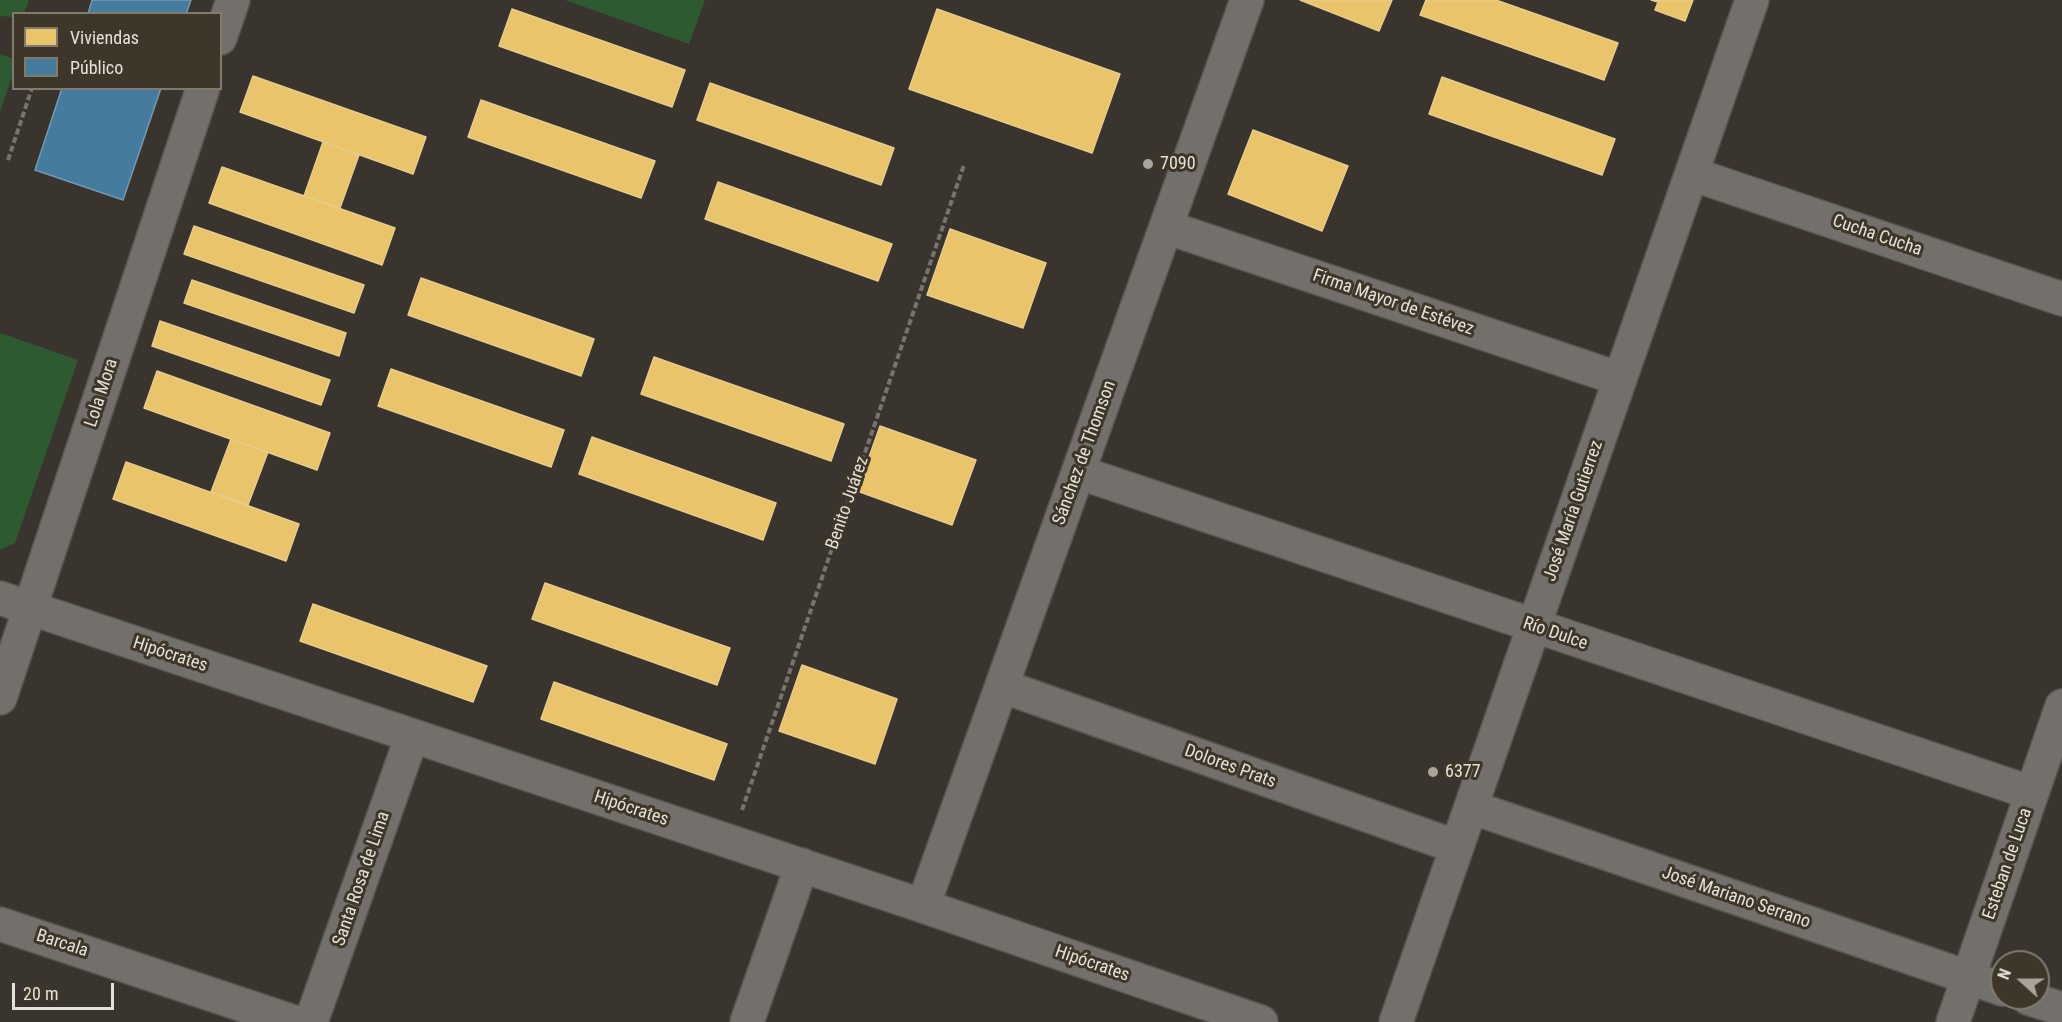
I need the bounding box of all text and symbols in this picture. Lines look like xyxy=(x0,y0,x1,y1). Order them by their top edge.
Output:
legend xyxy=(12,12,222,90)
text: Viviendas xyxy=(70,27,139,48)
text: Público xyxy=(70,57,123,78)
place label: 7090 xyxy=(1160,153,1196,175)
marker: 7090 xyxy=(1141,157,1155,171)
street label: Cucha Cucha xyxy=(1829,211,1925,261)
street label: Firma Mayor de Estévez xyxy=(1310,265,1476,341)
street label: Lola Mora xyxy=(81,356,123,430)
street label: Sánchez de Thomson xyxy=(1049,378,1121,528)
street label: José María Gutierrez xyxy=(1540,438,1608,584)
street label: Benito Juárez xyxy=(822,454,874,552)
street label: Río Dulce xyxy=(1520,613,1590,655)
street label: Hipócrates xyxy=(130,633,210,677)
street label: Dolores Prats xyxy=(1181,740,1279,794)
place label: 6377 xyxy=(1445,761,1481,783)
marker: 6377 xyxy=(1426,765,1440,779)
street label: Hipócrates xyxy=(591,787,671,831)
street label: Esteban de Luca xyxy=(1979,805,2037,923)
street label: Santa Rosa de Lima xyxy=(329,809,395,949)
street label: José Mariano Serrano xyxy=(1659,862,1813,934)
street label: Barcala xyxy=(33,925,91,963)
street label: Hipócrates xyxy=(1052,941,1132,987)
north arrow xyxy=(1990,950,2050,1010)
text: N xyxy=(1994,966,2015,982)
scale bar xyxy=(15,971,117,1009)
text: 20 m xyxy=(23,983,58,1004)

